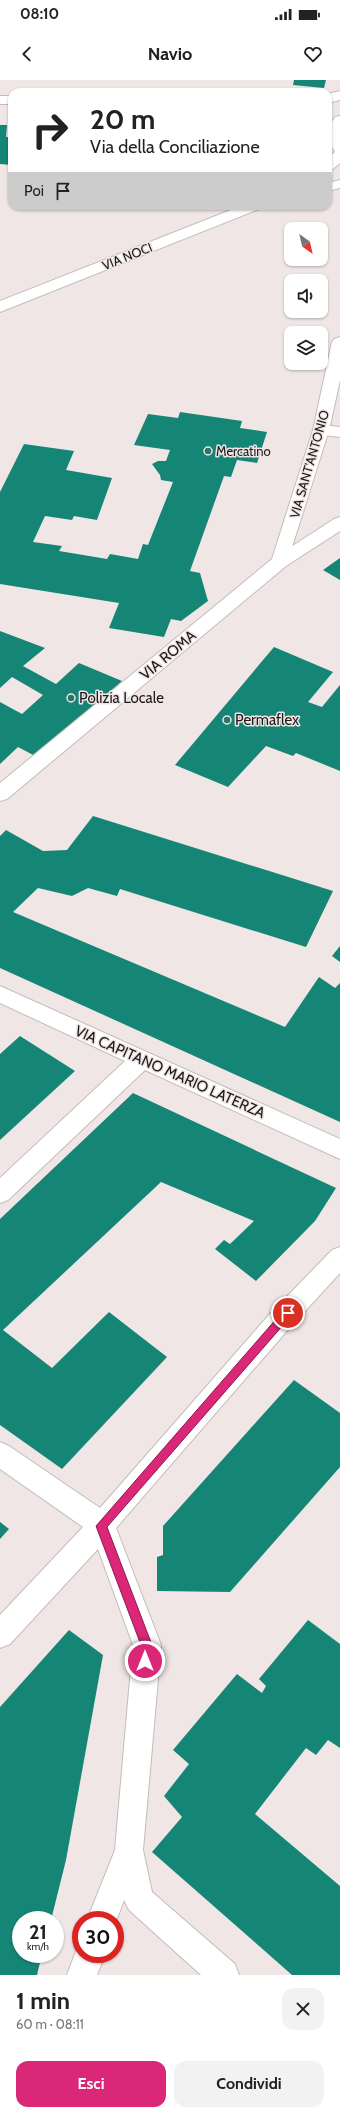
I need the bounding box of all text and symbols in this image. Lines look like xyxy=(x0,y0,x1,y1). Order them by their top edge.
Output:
text: 08:10 xyxy=(20,5,59,23)
icon: back xyxy=(16,43,38,65)
text: Navio xyxy=(148,43,192,65)
icon: heart xyxy=(302,43,324,65)
text: 20 m xyxy=(90,102,155,136)
icon: right xyxy=(24,104,76,156)
text: Via della Conciliazione xyxy=(90,136,260,158)
icon: arrive xyxy=(52,180,74,202)
text: Poi xyxy=(24,182,44,200)
north arrow xyxy=(284,222,328,266)
map controls xyxy=(284,222,328,370)
street label: VIA NOCI xyxy=(100,239,154,273)
button: sound xyxy=(284,274,328,318)
button: layers xyxy=(284,326,328,370)
street label: VIA SANT'ANTONIO xyxy=(286,408,332,520)
place label: Mercatino xyxy=(216,443,271,459)
marker: Mercatino xyxy=(203,446,213,456)
street label: VIA ROMA xyxy=(136,626,200,684)
place label: Polizia Locale xyxy=(79,689,164,707)
marker: Polizia Locale xyxy=(66,693,76,703)
place label: Permaflex xyxy=(235,711,299,729)
marker: Permaflex xyxy=(222,715,232,725)
street label: VIA CAPITANO MARIO LATERZA xyxy=(72,1022,269,1122)
pin xyxy=(271,1296,305,1330)
icon: arrive xyxy=(277,1302,299,1324)
position arrow xyxy=(124,1640,166,1682)
speed limit sign: 30 xyxy=(72,1911,124,1963)
text: 21 xyxy=(29,1920,47,1944)
text: km/h xyxy=(27,1940,49,1953)
text: 1 min xyxy=(16,1986,70,2015)
button: close xyxy=(282,1988,324,2030)
text: 60 m · 08:11 xyxy=(16,2016,84,2032)
button: Esci xyxy=(16,2061,166,2107)
button: Condividi xyxy=(174,2061,324,2107)

